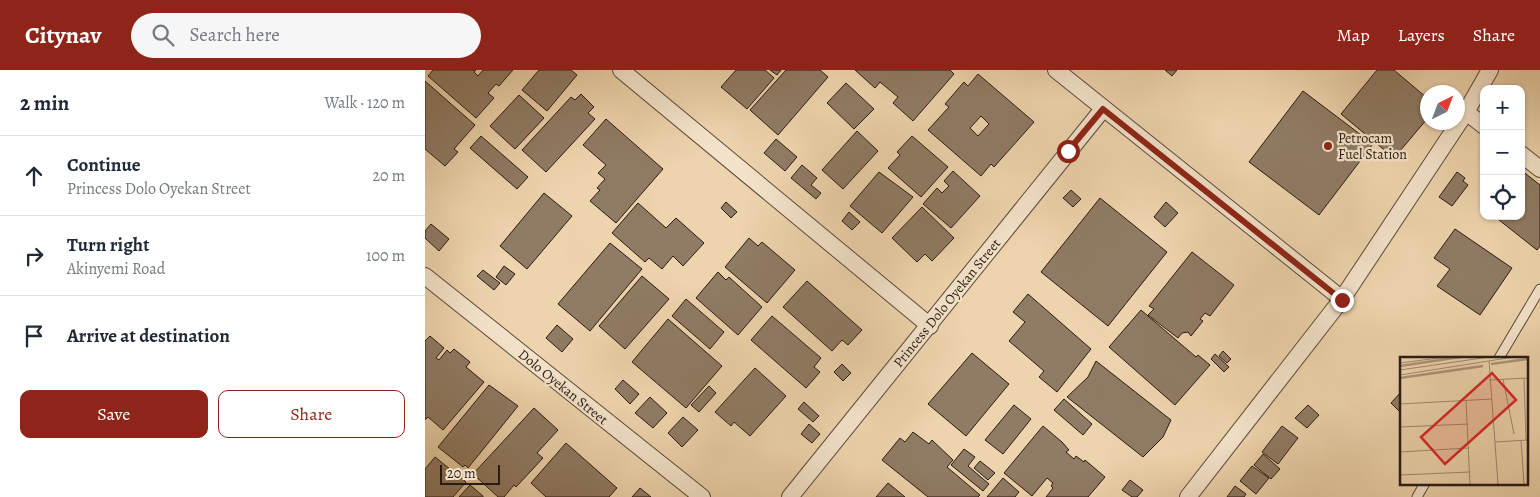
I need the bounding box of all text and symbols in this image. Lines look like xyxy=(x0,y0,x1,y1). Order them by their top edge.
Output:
search box xyxy=(131,13,481,58)
text: Citynav xyxy=(25,19,101,51)
icon: search xyxy=(149,21,177,49)
text: Search here xyxy=(189,22,280,48)
text: Map xyxy=(1337,23,1370,47)
text: Layers xyxy=(1398,23,1445,47)
text: Share xyxy=(1473,23,1515,47)
north arrow xyxy=(1420,85,1465,130)
map controls xyxy=(1480,85,1525,220)
button: + xyxy=(1480,85,1525,130)
text: 2 min xyxy=(20,89,69,117)
text: Walk · 120 m xyxy=(324,92,405,114)
place label: Petrocam Fuel Station xyxy=(1338,129,1407,164)
button: − xyxy=(1480,130,1525,175)
route start xyxy=(1057,140,1080,163)
marker: Petrocam Fuel Station xyxy=(1322,140,1334,152)
text: Continue xyxy=(67,152,141,178)
icon: ahead xyxy=(20,162,48,190)
text: 20 m xyxy=(372,165,405,187)
button: locate xyxy=(1480,175,1525,220)
text: Princess Dolo Oyekan Street xyxy=(67,178,251,200)
text: Turn right xyxy=(67,232,149,258)
street label: Princess Dolo Oyekan Street xyxy=(889,234,1005,371)
icon: right xyxy=(20,242,48,270)
text: 100 m xyxy=(366,245,405,267)
text: Akinyemi Road xyxy=(67,258,165,280)
route end xyxy=(1331,289,1354,312)
icon: arrive xyxy=(20,322,48,350)
text: Arrive at destination xyxy=(67,323,230,349)
street label: Dolo Oyekan Street xyxy=(514,345,612,429)
inset map xyxy=(1400,357,1527,484)
button: Save xyxy=(20,390,208,438)
button: Share xyxy=(218,390,405,438)
scale bar xyxy=(440,462,500,485)
text: 20 m xyxy=(447,464,476,483)

